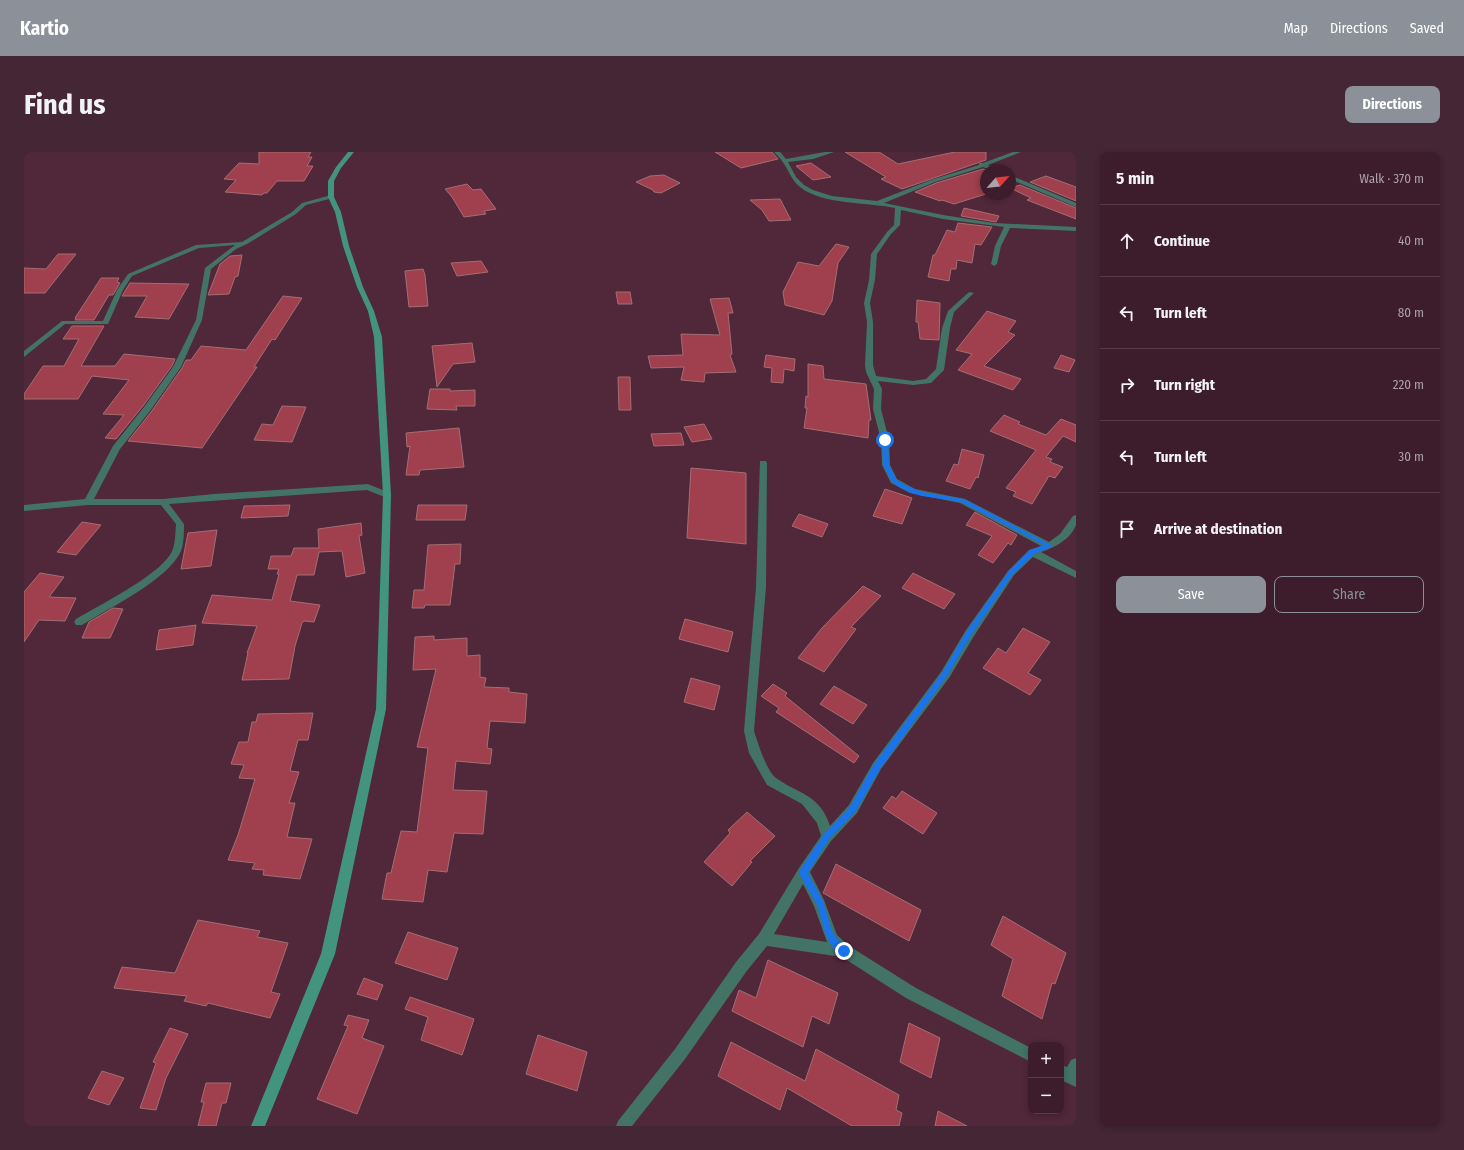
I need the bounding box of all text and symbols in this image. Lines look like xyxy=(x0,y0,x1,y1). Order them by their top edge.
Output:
text: Kartio xyxy=(20,17,69,40)
text: Map xyxy=(1284,20,1308,37)
text: Directions xyxy=(1330,20,1388,37)
text: Saved xyxy=(1410,20,1444,37)
button: Directions xyxy=(1345,86,1440,123)
text: Find us xyxy=(24,88,106,121)
north arrow xyxy=(980,164,1016,200)
text: 5 min xyxy=(1116,168,1154,189)
text: Walk · 370 m xyxy=(1359,171,1424,186)
icon: ahead xyxy=(1116,230,1138,252)
text: Continue xyxy=(1154,232,1210,250)
text: 40 m xyxy=(1398,233,1424,248)
icon: left xyxy=(1116,302,1138,324)
text: Turn left xyxy=(1154,304,1207,322)
text: 80 m xyxy=(1398,305,1424,320)
icon: right xyxy=(1116,374,1138,396)
text: Turn right xyxy=(1154,376,1215,394)
text: 220 m xyxy=(1393,377,1424,392)
route start xyxy=(876,431,894,449)
icon: left xyxy=(1116,446,1138,468)
text: Turn left xyxy=(1154,448,1207,466)
text: 30 m xyxy=(1398,449,1424,464)
icon: arrive xyxy=(1116,518,1138,540)
text: Arrive at destination xyxy=(1154,520,1282,538)
button: Save xyxy=(1116,576,1266,613)
button: Share xyxy=(1274,576,1424,613)
route end xyxy=(835,942,853,960)
map controls xyxy=(1028,1042,1064,1114)
button: + xyxy=(1028,1042,1064,1078)
button: − xyxy=(1028,1078,1064,1114)

